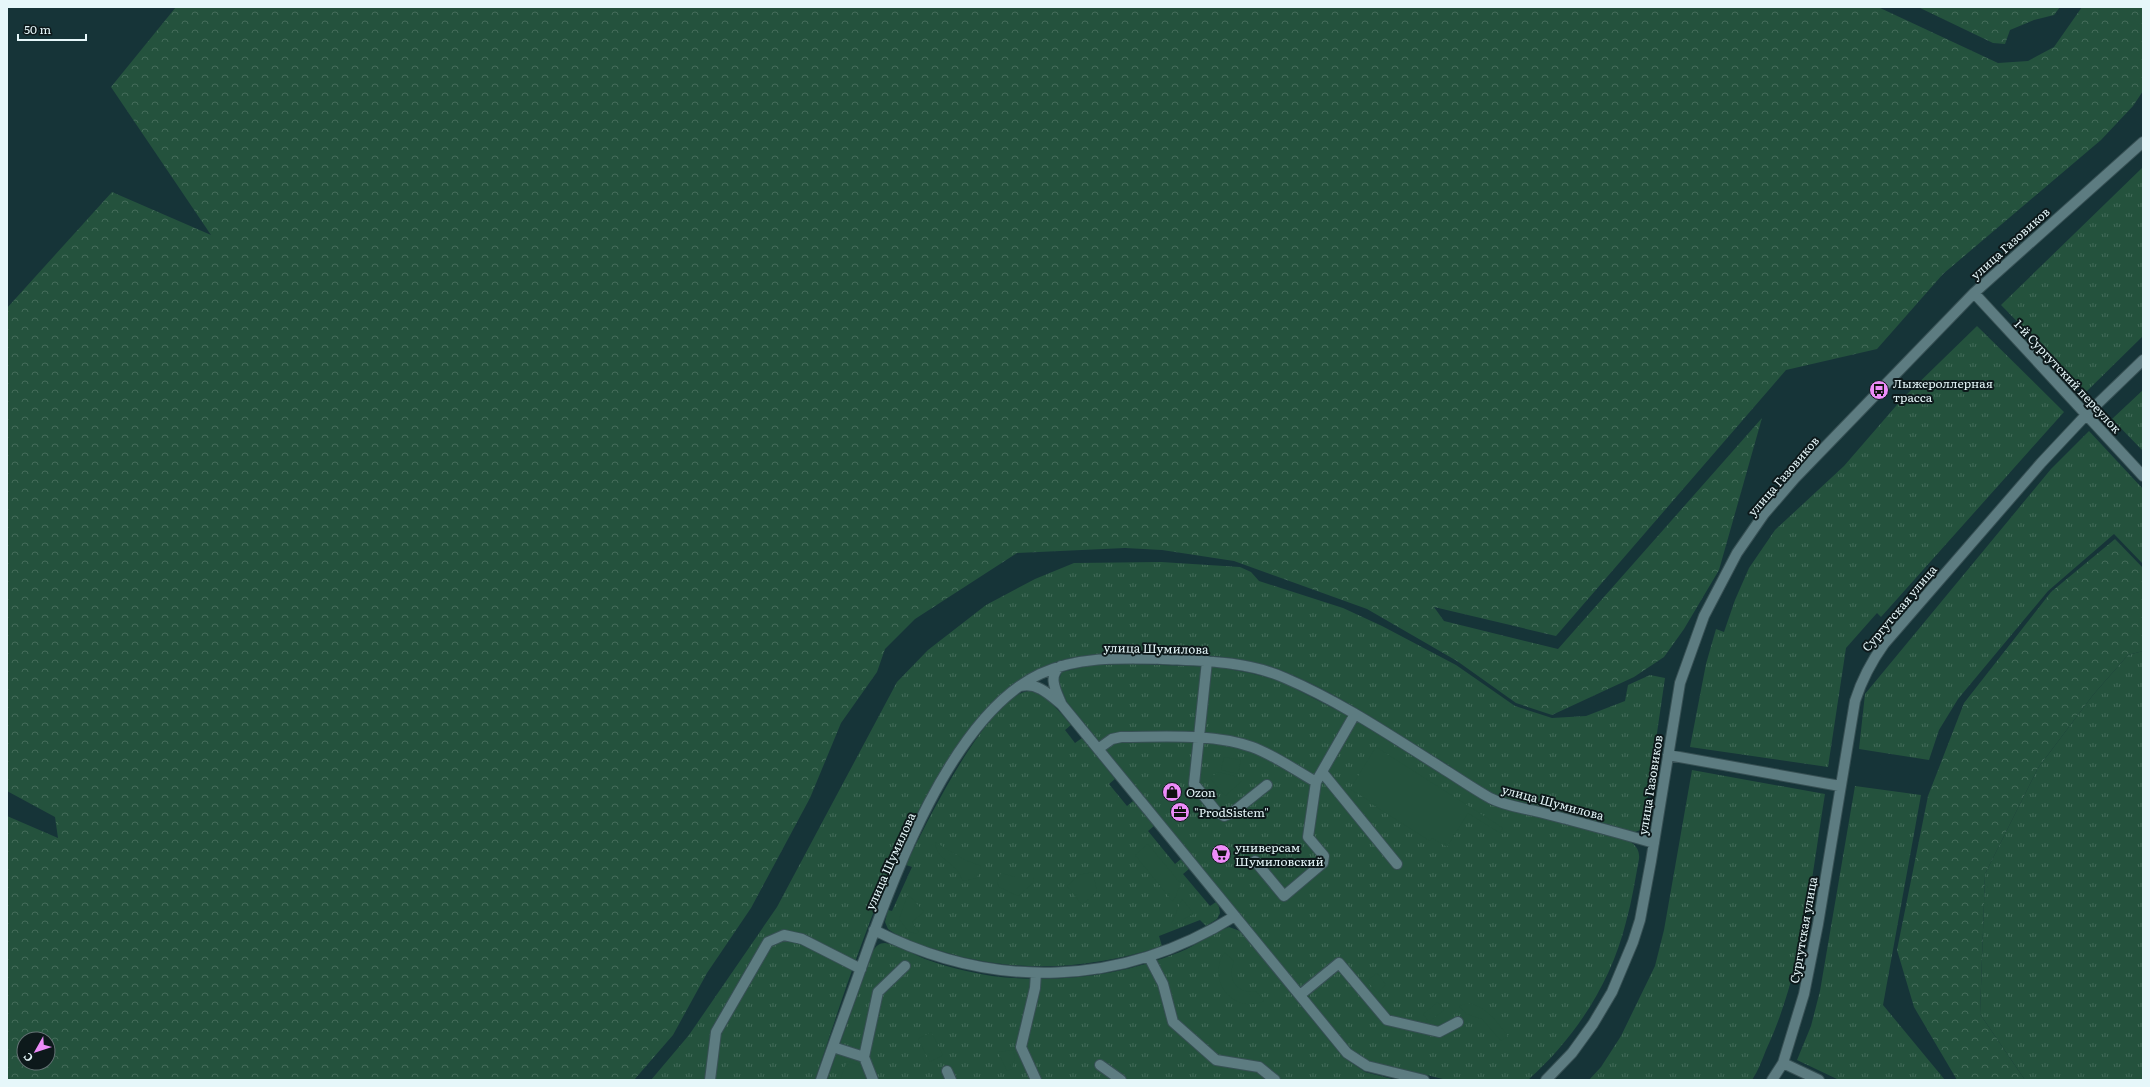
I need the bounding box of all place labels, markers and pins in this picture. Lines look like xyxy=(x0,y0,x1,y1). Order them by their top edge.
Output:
place label: Лыжероллерная трасса xyxy=(1893,374,1993,406)
bus stop icon: Лыжероллерная трасса xyxy=(1868,379,1890,401)
shop icon: Ozon xyxy=(1161,781,1183,803)
place label: Ozon xyxy=(1186,783,1216,801)
office icon: "ProdSistem" xyxy=(1169,801,1191,823)
place label: "ProdSistem" xyxy=(1194,803,1269,821)
place label: универсам Шумиловский xyxy=(1235,838,1324,870)
supermarket icon: универсам Шумиловский xyxy=(1210,843,1232,865)

